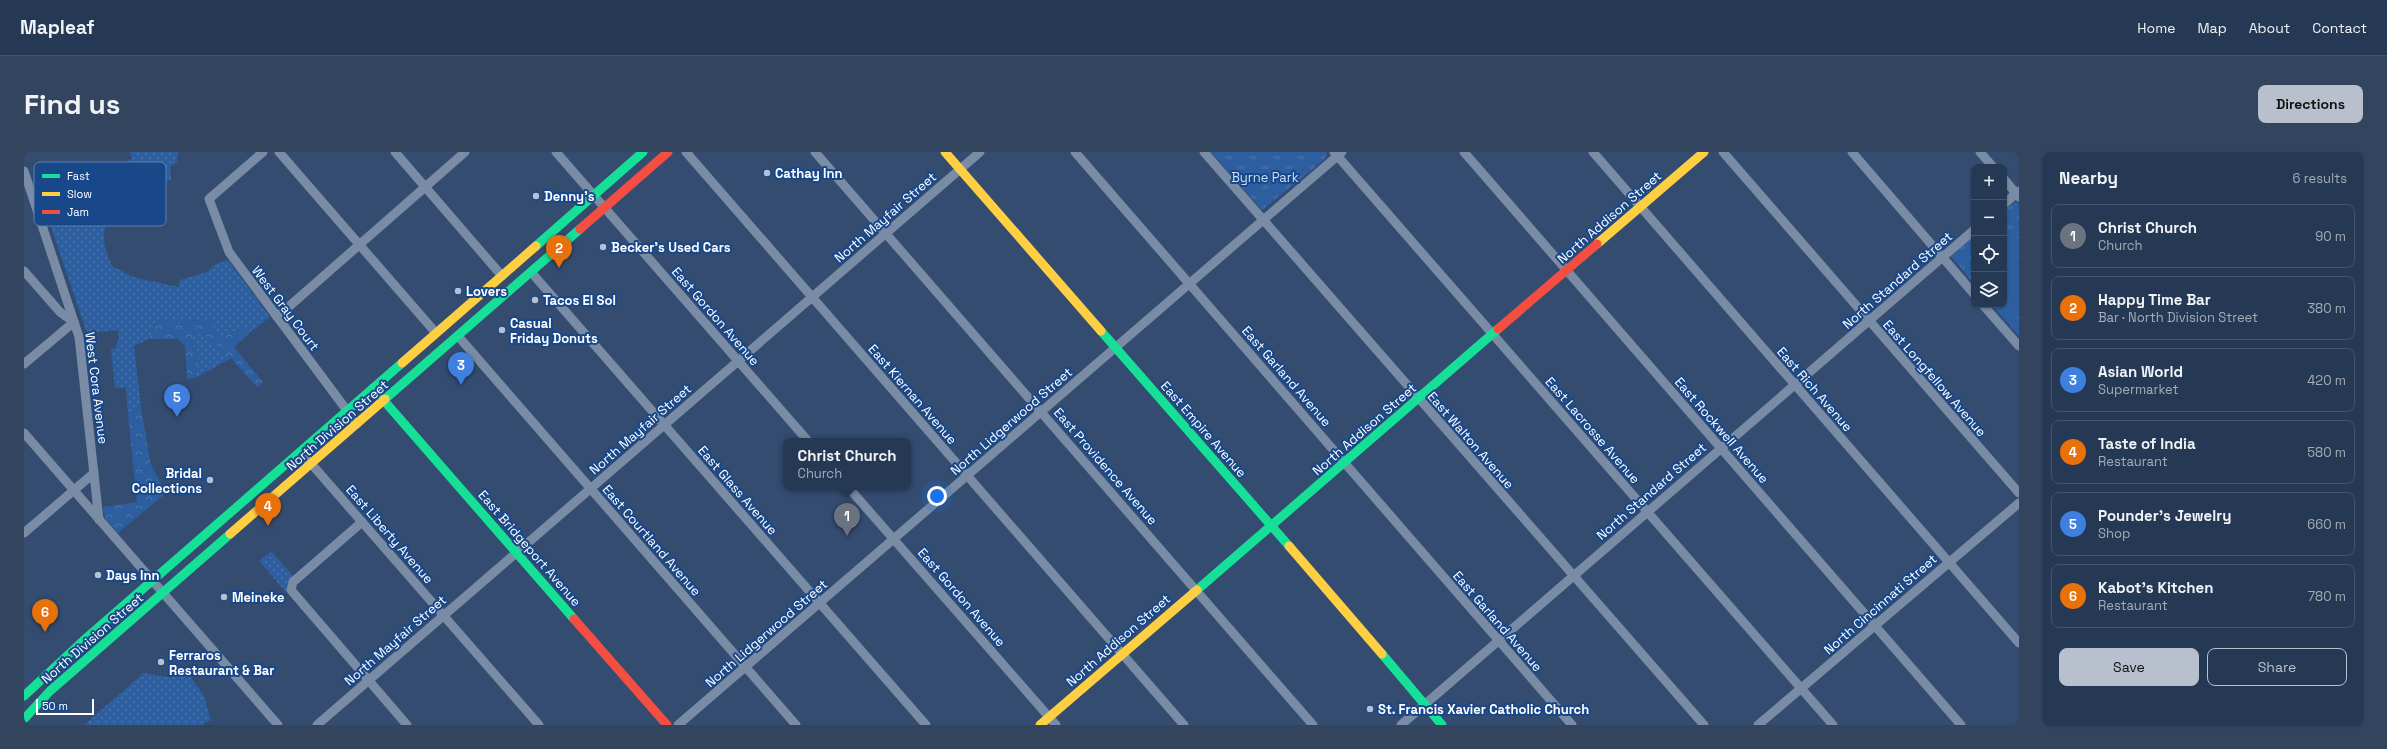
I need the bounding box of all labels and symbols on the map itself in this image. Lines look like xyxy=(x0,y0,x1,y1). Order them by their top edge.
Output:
legend xyxy=(34,162,166,226)
place label: Cathay Inn xyxy=(775,165,842,182)
street label: North Addison Street xyxy=(1554,167,1665,267)
marker: Cathay Inn xyxy=(762,168,772,178)
street label: North Mayfair Street xyxy=(831,168,940,266)
text: Fast xyxy=(67,169,90,183)
park label: Byrne Park xyxy=(1231,169,1299,186)
text: Slow xyxy=(67,187,92,201)
place label: Denny's xyxy=(544,188,595,205)
marker: Denny's xyxy=(531,191,541,201)
text: Jam xyxy=(67,205,89,219)
street label: North Standard Street xyxy=(1839,228,1956,333)
pin: 2 xyxy=(546,235,572,268)
place label: Becker's Used Cars xyxy=(611,239,731,256)
marker: Becker's Used Cars xyxy=(598,242,608,252)
street label: West Gray Court xyxy=(248,262,323,354)
street label: East Gordon Avenue xyxy=(668,263,763,369)
place label: Lovers xyxy=(466,283,507,300)
marker: Lovers xyxy=(453,286,463,296)
place label: Tacos El Sol xyxy=(543,292,616,309)
marker: Tacos El Sol xyxy=(530,295,540,305)
place label: Casual Friday Donuts xyxy=(510,315,598,347)
street label: East Longfellow Avenue xyxy=(1879,316,1990,440)
street label: East Garland Avenue xyxy=(1238,323,1335,430)
marker: Casual Friday Donuts xyxy=(497,325,507,335)
street label: West Cora Avenue xyxy=(81,331,112,445)
street label: East Kiernan Avenue xyxy=(865,341,961,448)
street label: East Rich Avenue xyxy=(1773,343,1856,435)
pin: 3 xyxy=(448,352,474,385)
street label: North Lidgerwood Street xyxy=(947,364,1076,479)
street label: East Lacrosse Avenue xyxy=(1542,373,1644,487)
street label: East Rockwell Avenue xyxy=(1671,374,1772,487)
street label: North Division Street xyxy=(283,376,392,474)
street label: East Empire Avenue xyxy=(1157,378,1250,481)
street label: North Addison Street xyxy=(1309,379,1420,479)
street label: North Mayfair Street xyxy=(586,380,695,478)
pin: 5 xyxy=(164,384,190,417)
street label: East Walton Avenue xyxy=(1424,388,1518,492)
street label: East Providence Avenue xyxy=(1050,404,1161,528)
street label: North Standard Street xyxy=(1593,439,1710,544)
street label: East Glass Avenue xyxy=(694,442,781,538)
place label: Bridal Collections xyxy=(132,465,202,497)
marker: Bridal Collections xyxy=(205,475,215,485)
street label: East Courtland Avenue xyxy=(599,481,705,600)
street label: East Liberty Avenue xyxy=(342,482,437,587)
your location xyxy=(927,486,947,506)
street label: East Bridgeport Avenue xyxy=(475,487,585,610)
pin: 4 xyxy=(255,493,281,526)
pin: 1 xyxy=(834,503,860,536)
street label: East Gordon Avenue xyxy=(914,544,1009,650)
street label: North Cincinnati Street xyxy=(1820,551,1940,658)
place label: Days Inn xyxy=(106,567,160,584)
street label: East Garland Avenue xyxy=(1449,568,1546,675)
marker: Days Inn xyxy=(93,570,103,580)
street label: North Lidgerwood Street xyxy=(702,576,831,691)
street label: North Division Street xyxy=(38,589,147,687)
place label: Meineke xyxy=(232,589,284,606)
street label: North Addison Street xyxy=(1063,590,1174,690)
street label: North Mayfair Street xyxy=(341,591,450,689)
marker: Meineke xyxy=(219,592,229,602)
pin: 6 xyxy=(32,599,58,632)
place label: Ferraros Restaurant & Bar xyxy=(169,647,275,679)
marker: Ferraros Restaurant & Bar xyxy=(156,657,166,667)
scale bar xyxy=(36,697,94,716)
place label: St. Francis Xavier Catholic Church xyxy=(1378,701,1589,718)
marker: St. Francis Xavier Catholic Church xyxy=(1365,704,1375,714)

